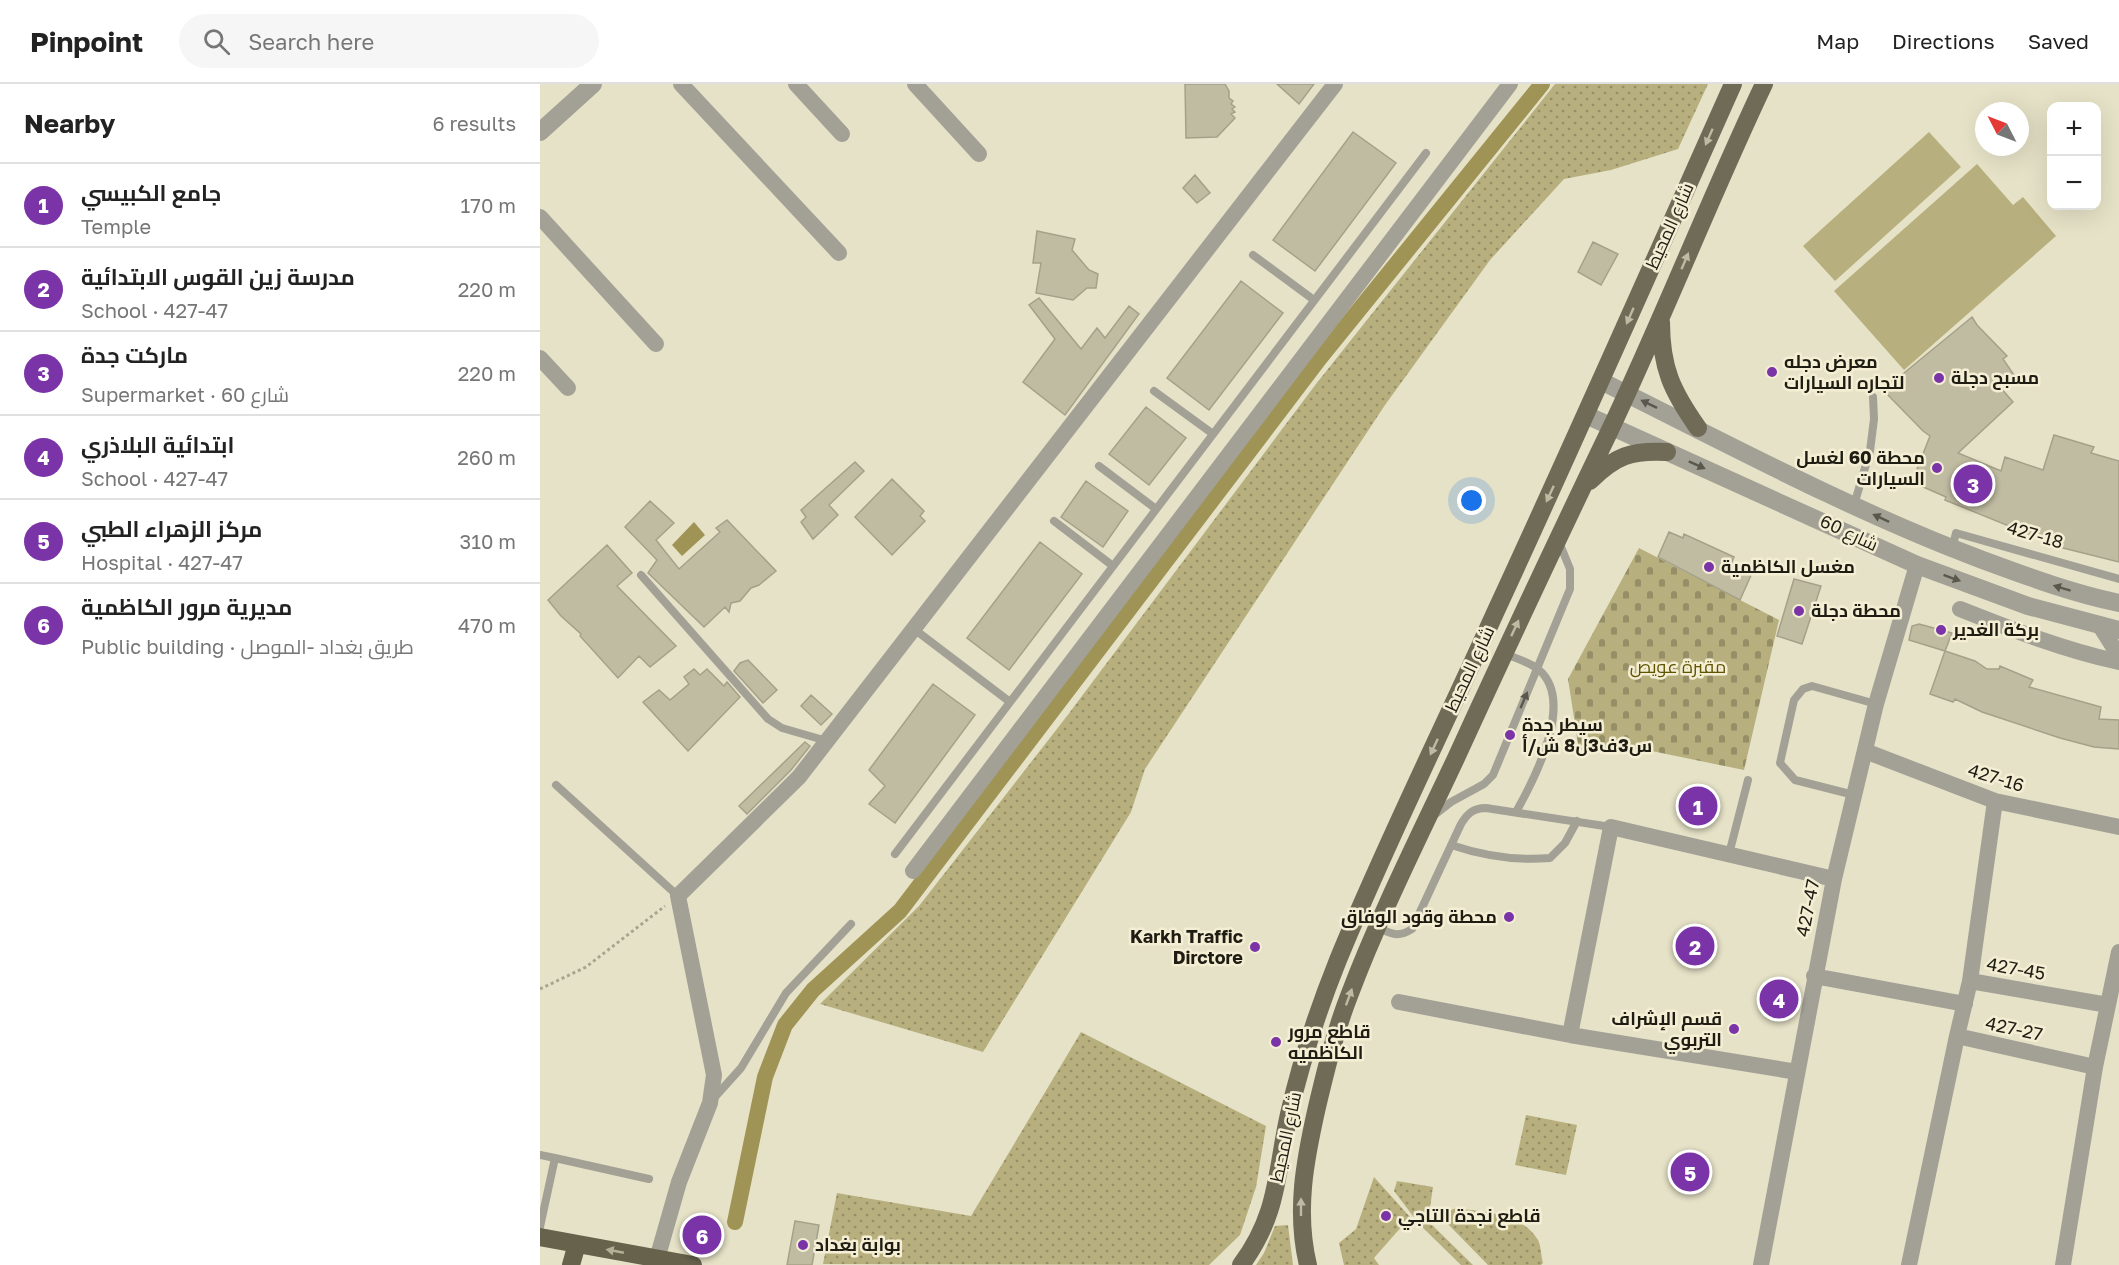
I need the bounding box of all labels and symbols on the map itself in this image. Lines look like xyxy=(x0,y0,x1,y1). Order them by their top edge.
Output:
north arrow xyxy=(1975,102,2029,156)
one-way arrow xyxy=(1704,129,1714,147)
street label: شارع المحيط xyxy=(1640,179,1700,273)
one-way arrow xyxy=(1680,251,1690,269)
one-way arrow xyxy=(1625,307,1635,325)
place label: معرض دجله لتجاره السيارات xyxy=(1784,350,1905,393)
marker: معرض دجله لتجاره السيارات xyxy=(1765,365,1779,379)
place label: مسبح دجلة xyxy=(1951,366,2039,390)
marker: مسبح دجلة xyxy=(1932,371,1946,385)
one-way arrow xyxy=(1641,400,1658,409)
place label: محطة 60 لغسل السيارات xyxy=(1796,446,1925,489)
one-way arrow xyxy=(1688,460,1706,470)
marker: محطة 60 لغسل السيارات xyxy=(1930,461,1944,475)
pin: 3 xyxy=(1954,462,1992,506)
one-way arrow xyxy=(1545,485,1555,503)
your location xyxy=(1457,486,1486,515)
street label: شارع 60 xyxy=(1816,509,1882,557)
one-way arrow xyxy=(1872,514,1889,523)
street label: 427-18 xyxy=(2005,516,2066,553)
place label: مغسل الكاظمية xyxy=(1721,555,1855,578)
marker: مغسل الكاظمية xyxy=(1702,560,1716,574)
one-way arrow xyxy=(1943,573,1961,583)
one-way arrow xyxy=(2053,583,2071,592)
place label: محطة دجلة xyxy=(1811,599,1901,621)
marker: محطة دجلة xyxy=(1792,604,1806,618)
place label: بركة الغدير xyxy=(1952,618,2039,641)
one-way arrow xyxy=(1511,620,1520,637)
street label: شارع المحيط xyxy=(1440,622,1500,716)
marker: بركة الغدير xyxy=(1934,623,1948,637)
park label: مقبرة عويص xyxy=(1630,655,1726,678)
one-way arrow xyxy=(1520,691,1529,709)
place label: سيطر جدة س3ف3ل8 ش/أ xyxy=(1522,713,1652,757)
marker: سيطر جدة س3ف3ل8 ش/أ xyxy=(1503,728,1517,742)
one-way arrow xyxy=(1429,739,1439,757)
street label: 427-16 xyxy=(1966,758,2027,796)
pin: 1 xyxy=(1678,784,1718,828)
street label: 427-47 xyxy=(1791,877,1823,939)
place label: محطة وقود الوفاق xyxy=(1341,905,1497,928)
marker: محطة وقود الوفاق xyxy=(1502,910,1516,924)
pin: 2 xyxy=(1676,924,1714,968)
place label: Karkh Traffic Dirctore xyxy=(1130,925,1243,968)
marker: Karkh Traffic Dirctore xyxy=(1248,940,1262,954)
street label: 427-45 xyxy=(1985,952,2047,984)
pin: 4 xyxy=(1760,976,1798,1022)
one-way arrow xyxy=(1344,988,1354,1006)
place label: قسم الإشراف التربوي xyxy=(1611,1007,1722,1054)
street label: 427-27 xyxy=(1984,1011,2045,1045)
place label: قاطع مرور الكاظميه xyxy=(1287,1020,1371,1063)
marker: قسم الإشراف التربوي xyxy=(1727,1022,1741,1036)
marker: قاطع مرور الكاظميه xyxy=(1269,1035,1283,1049)
street label: شارع المحيط xyxy=(1265,1090,1307,1184)
pin: 5 xyxy=(1670,1150,1710,1194)
one-way arrow xyxy=(1296,1198,1306,1217)
place label: قاطع نجدة التاجي xyxy=(1398,1204,1541,1231)
marker: قاطع نجدة التاجي xyxy=(1379,1209,1393,1223)
pin: 6 xyxy=(682,1212,722,1258)
place label: بوابة بغداد xyxy=(815,1233,901,1256)
marker: بوابة بغداد xyxy=(796,1238,810,1252)
one-way arrow xyxy=(605,1246,624,1255)

